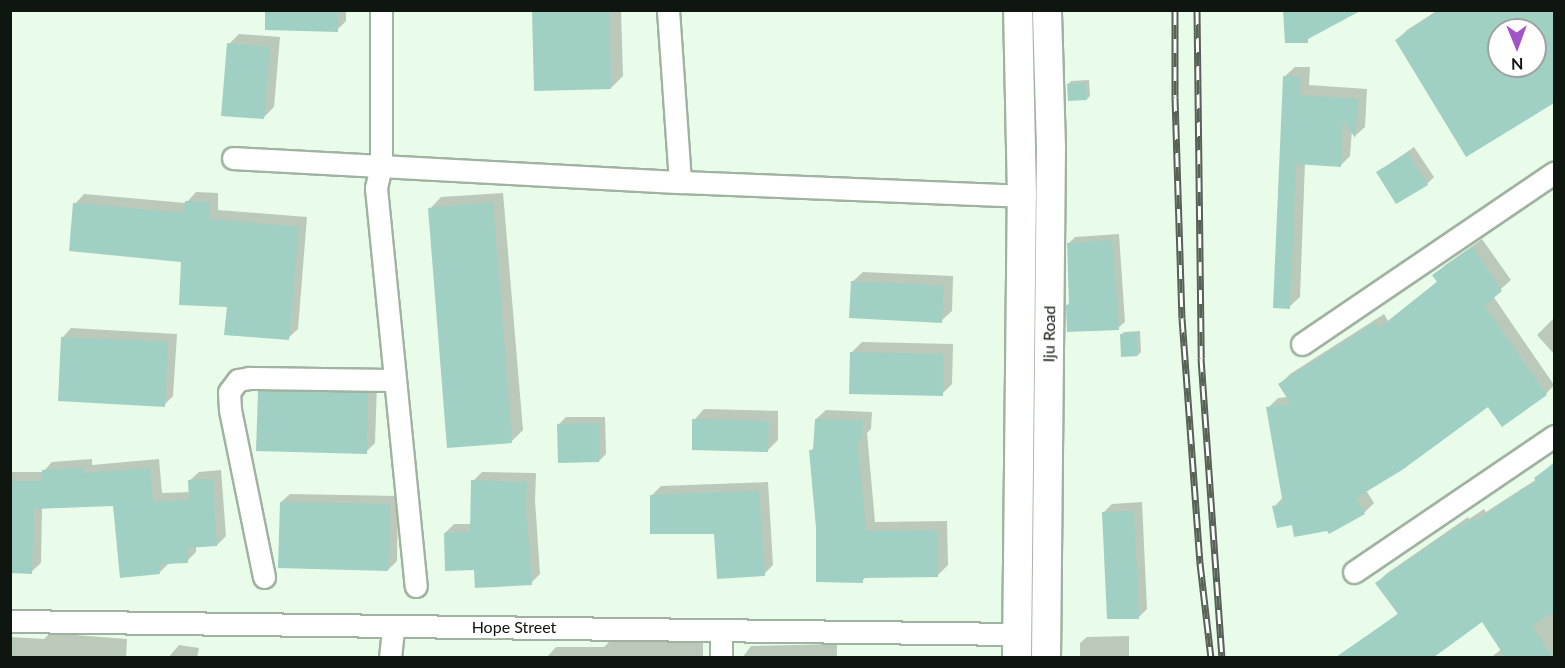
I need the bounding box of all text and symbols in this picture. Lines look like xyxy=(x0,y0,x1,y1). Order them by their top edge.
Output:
north arrow xyxy=(1487,18,1547,78)
text: N xyxy=(1511,55,1524,74)
street label: Iju Road xyxy=(1039,305,1059,363)
street label: Hope Street xyxy=(472,617,556,637)

